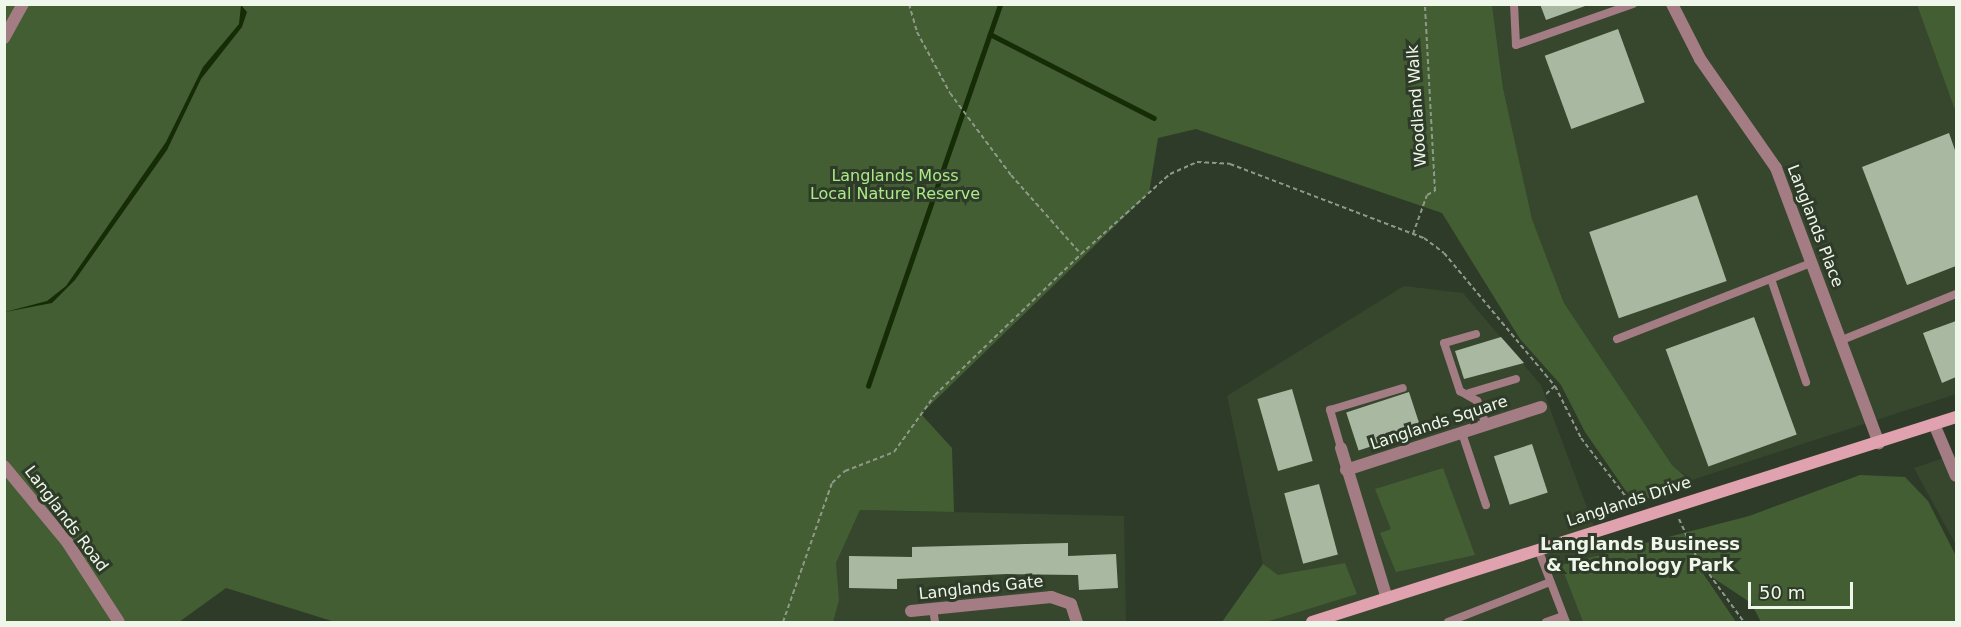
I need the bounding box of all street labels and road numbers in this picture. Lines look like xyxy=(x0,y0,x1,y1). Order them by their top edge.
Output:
street label: Woodland Walk xyxy=(1403,44,1431,168)
street label: Langlands Place xyxy=(1783,162,1847,290)
street label: Langlands Square xyxy=(1368,392,1510,454)
street label: Langlands Road xyxy=(20,462,112,576)
street label: Langlands Drive xyxy=(1564,473,1694,531)
street label: Langlands Gate xyxy=(918,572,1044,604)

